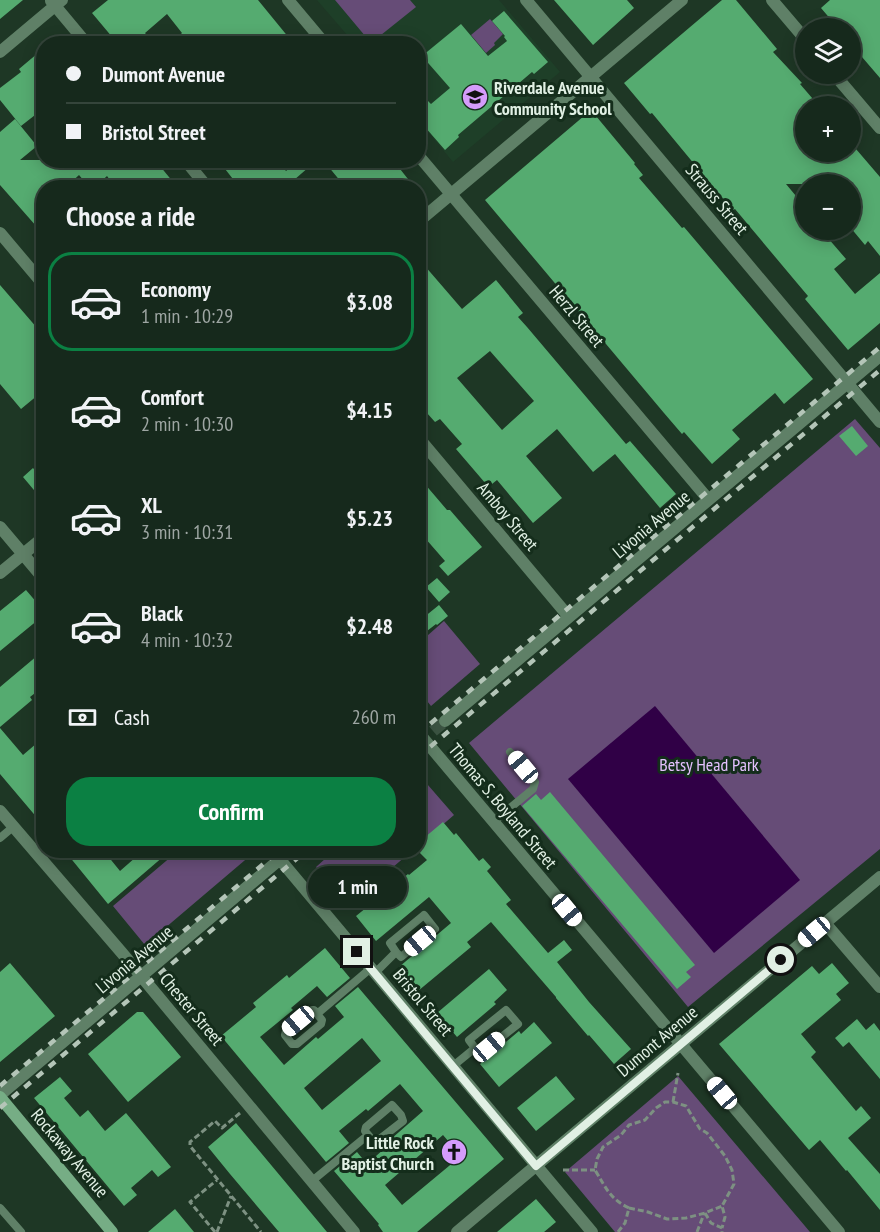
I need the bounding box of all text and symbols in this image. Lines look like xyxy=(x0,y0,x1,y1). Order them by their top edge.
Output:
map controls xyxy=(795,18,861,240)
button: layers xyxy=(795,18,861,84)
text: Dumont Avenue xyxy=(102,60,225,88)
place label: Riverdale Avenue Community School xyxy=(494,76,612,120)
school or university icon: Riverdale Avenue Community School xyxy=(460,82,490,112)
button: + xyxy=(795,96,861,162)
text: Bristol Street xyxy=(102,118,206,146)
street label: Strauss Street xyxy=(681,159,753,239)
button: − xyxy=(795,174,861,240)
text: Choose a ride xyxy=(66,199,195,233)
icon: car xyxy=(69,275,123,329)
text: Economy xyxy=(141,275,211,303)
street label: Herzl Street xyxy=(544,280,610,352)
text: $3.08 xyxy=(346,288,393,316)
text: 1 min · 10:29 xyxy=(141,303,233,329)
icon: car xyxy=(69,383,123,437)
text: Comfort xyxy=(141,383,204,411)
text: $4.15 xyxy=(346,396,393,424)
text: 2 min · 10:30 xyxy=(141,411,233,437)
street label: Amboy Street xyxy=(473,477,544,555)
street label: Livonia Avenue xyxy=(608,485,694,563)
icon: car xyxy=(69,491,123,545)
text: XL xyxy=(141,491,162,519)
text: $5.23 xyxy=(346,504,393,532)
text: 3 min · 10:31 xyxy=(141,519,233,545)
icon: car xyxy=(69,599,123,653)
text: Black xyxy=(141,599,183,627)
text: $2.48 xyxy=(346,612,393,640)
text: 4 min · 10:32 xyxy=(141,627,233,653)
icon: cash xyxy=(66,701,99,734)
text: Cash xyxy=(114,703,150,731)
text: 260 m xyxy=(352,704,396,730)
street label: Thomas S. Boyland Street xyxy=(444,738,562,874)
car xyxy=(505,747,541,787)
park label: Betsy Head Park xyxy=(659,753,759,776)
button: Confirm xyxy=(66,777,396,846)
callout: 1 min xyxy=(308,865,406,907)
text: 1 min xyxy=(337,874,378,900)
car xyxy=(549,890,585,930)
car xyxy=(794,914,834,950)
street label: Livonia Avenue xyxy=(91,920,177,998)
car xyxy=(400,923,440,959)
route end xyxy=(343,938,370,965)
route start xyxy=(767,946,794,973)
street label: Bristol Street xyxy=(388,963,458,1041)
street label: Chester Street xyxy=(155,968,229,1050)
street label: Dumont Avenue xyxy=(612,1001,702,1081)
car xyxy=(278,1003,318,1039)
car xyxy=(469,1029,509,1065)
car xyxy=(704,1073,740,1113)
street label: Rockaway Avenue xyxy=(26,1104,114,1202)
place label: Little Rock Baptist Church xyxy=(341,1131,435,1175)
church icon: Little Rock Baptist Church xyxy=(439,1137,469,1167)

